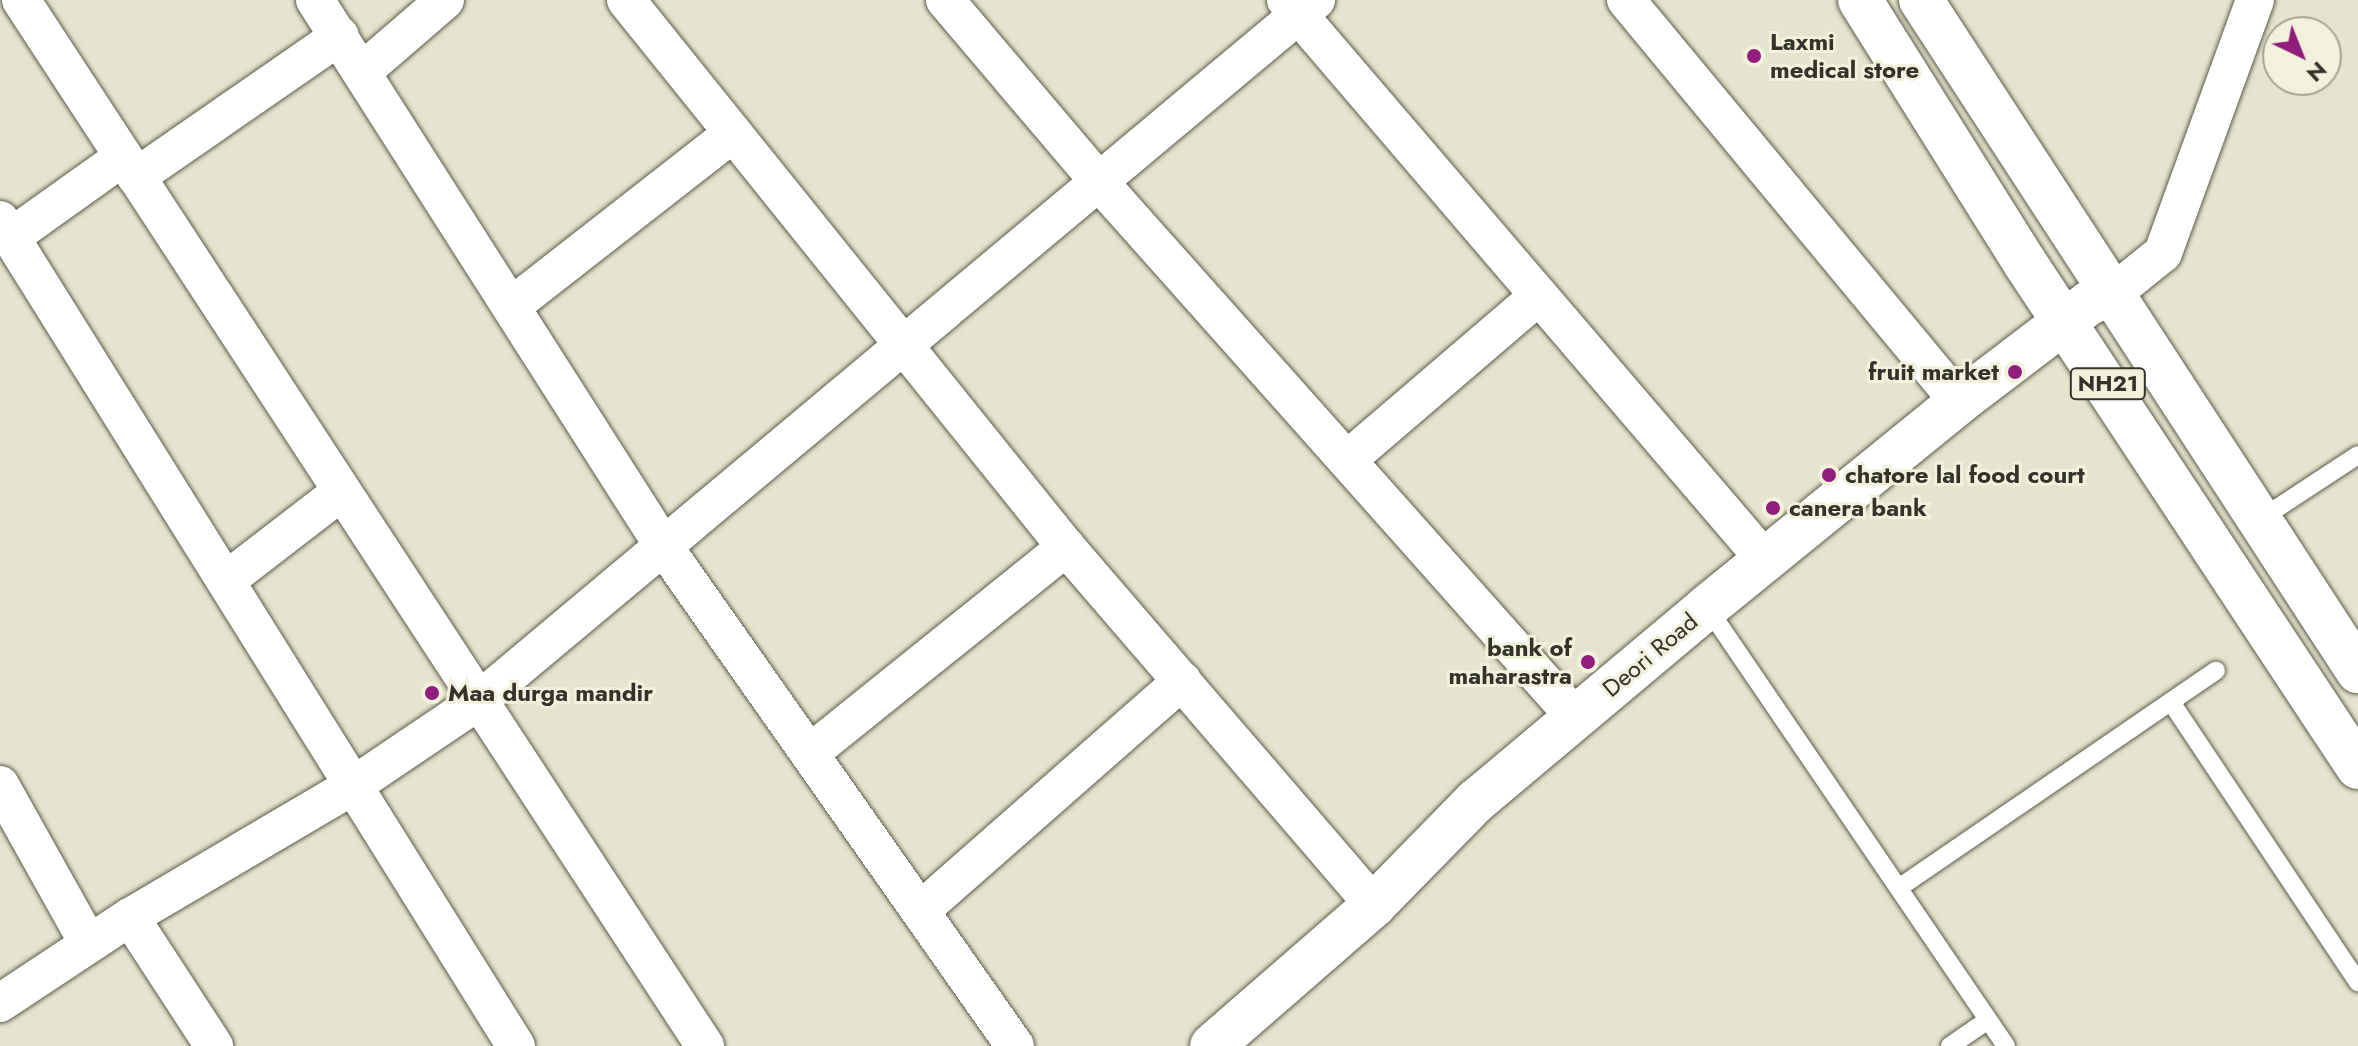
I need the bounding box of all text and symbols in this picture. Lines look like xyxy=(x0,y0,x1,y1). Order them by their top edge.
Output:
north arrow xyxy=(2262,16,2342,96)
place label: Laxmi medical store xyxy=(1770,28,1919,84)
marker: Laxmi medical store xyxy=(1745,47,1763,65)
text: N xyxy=(2300,54,2334,90)
place label: fruit market xyxy=(1868,358,1999,386)
marker: fruit market xyxy=(2006,363,2024,381)
road number: NH21 xyxy=(2068,366,2148,402)
place label: chatore lal food court xyxy=(1845,461,2085,489)
marker: chatore lal food court xyxy=(1820,466,1838,484)
place label: canera bank xyxy=(1789,494,1927,522)
marker: canera bank xyxy=(1764,499,1782,517)
street label: Deori Road xyxy=(1597,607,1703,703)
place label: bank of maharastra xyxy=(1449,634,1572,690)
marker: bank of maharastra xyxy=(1579,653,1597,671)
place label: Maa durga mandir xyxy=(448,679,653,707)
marker: Maa durga mandir xyxy=(423,684,441,702)

